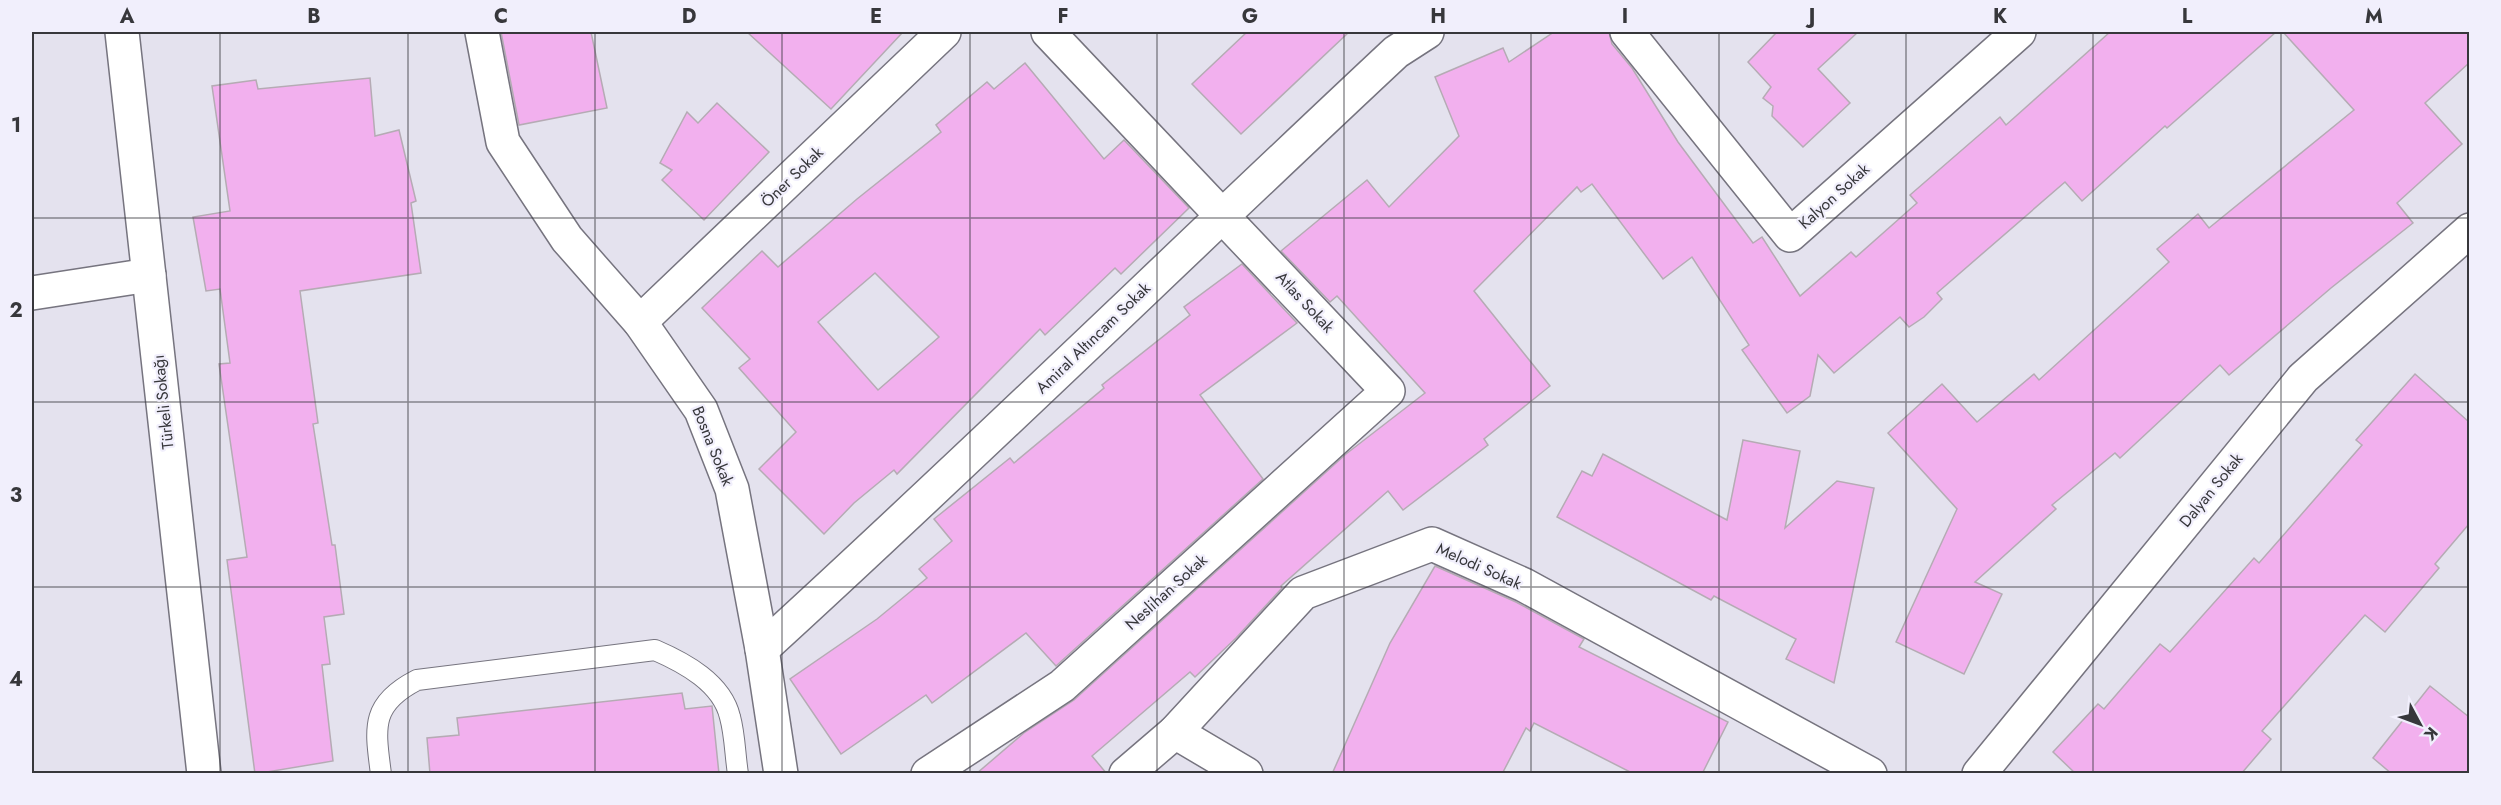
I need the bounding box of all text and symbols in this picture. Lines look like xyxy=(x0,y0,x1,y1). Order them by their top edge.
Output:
text: A xyxy=(119,2,135,31)
text: B xyxy=(307,2,321,31)
text: C xyxy=(494,2,508,31)
text: D xyxy=(682,2,696,31)
text: E xyxy=(870,2,882,31)
text: F xyxy=(1057,2,1069,31)
text: G xyxy=(1242,2,1258,31)
text: H xyxy=(1430,2,1446,31)
text: I xyxy=(1622,2,1628,31)
text: J xyxy=(1805,2,1815,31)
text: K xyxy=(1993,2,2007,31)
text: L xyxy=(2182,2,2193,31)
text: M xyxy=(2365,2,2383,31)
text: 1 xyxy=(11,111,21,140)
street label: Öner Sokak xyxy=(756,141,829,213)
street label: Kalyon Sokak xyxy=(1793,157,1875,234)
street label: Atlas Sokak xyxy=(1271,266,1340,338)
street label: Amiral Altıncam Sokak xyxy=(1031,276,1156,399)
text: 2 xyxy=(9,296,23,325)
street label: Türkeli Sokağı xyxy=(147,354,179,450)
street label: Bosna Sokak xyxy=(687,403,740,490)
street label: Dalyan Sokak xyxy=(2174,447,2249,532)
text: 3 xyxy=(10,481,22,510)
street label: Melodi Sokak xyxy=(1433,537,1526,595)
street label: Neslihan Sokak xyxy=(1120,548,1213,635)
text: 4 xyxy=(9,665,23,694)
north arrow xyxy=(2390,694,2450,754)
text: K xyxy=(2418,722,2443,746)

